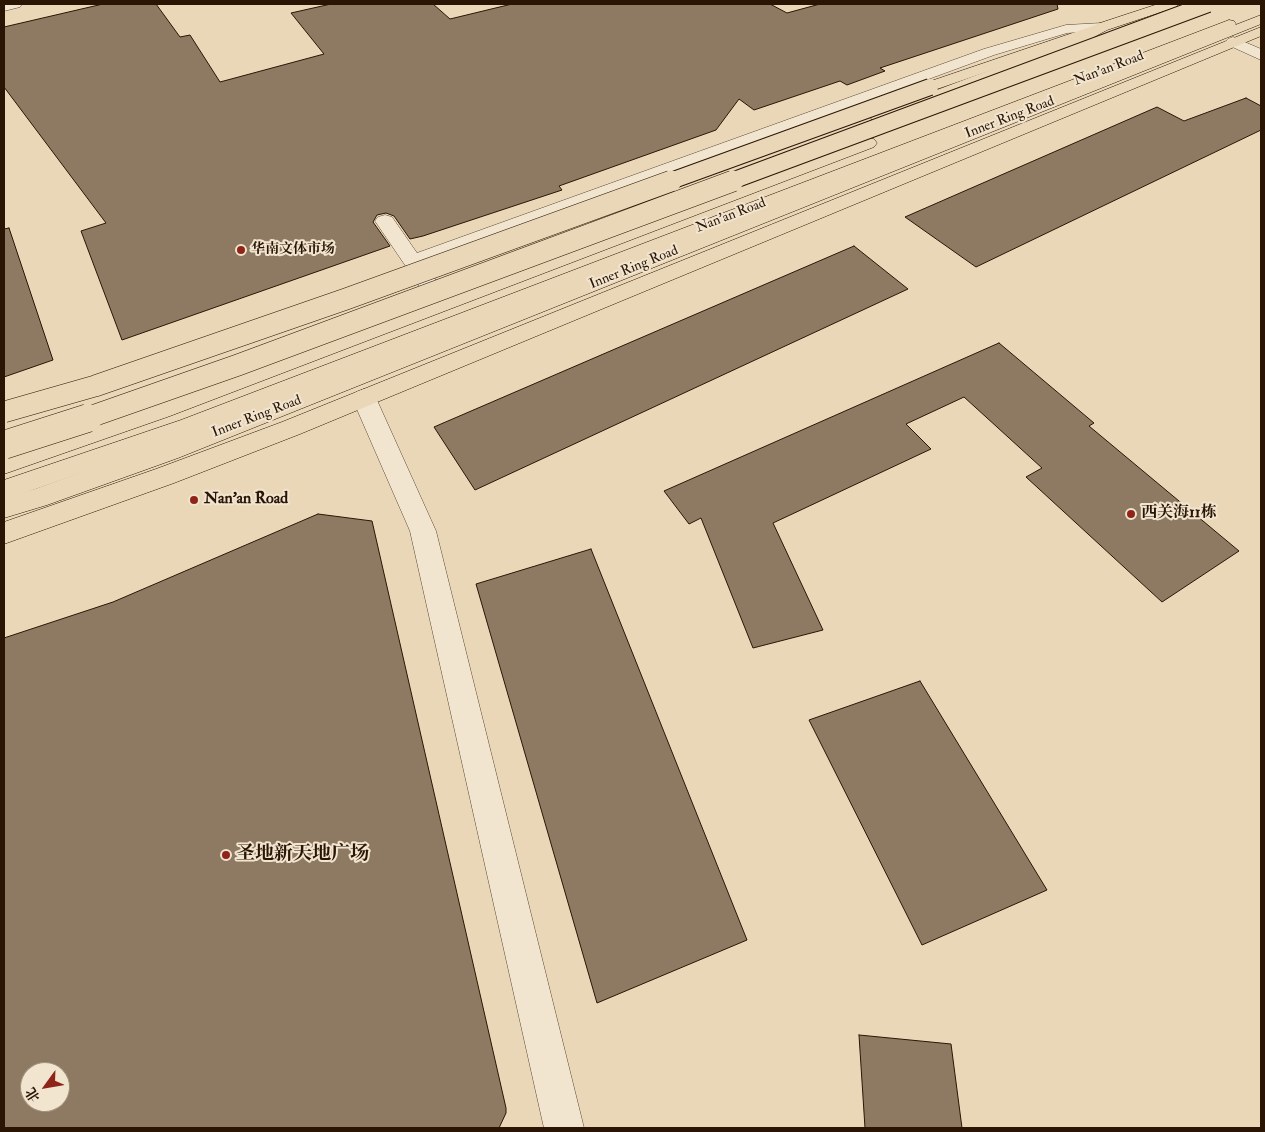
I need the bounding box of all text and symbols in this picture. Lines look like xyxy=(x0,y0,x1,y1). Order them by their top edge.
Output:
street label: Nan'an Road xyxy=(1072,48,1146,90)
street label: Inner Ring Road xyxy=(963,93,1057,143)
street label: Nan'an Road xyxy=(694,195,768,237)
place label: 华南文体市场 xyxy=(251,242,335,258)
street label: Inner Ring Road xyxy=(587,243,681,293)
marker: 华南文体市场 xyxy=(235,244,247,256)
street label: Inner Ring Road xyxy=(210,392,304,442)
place label: Nan'an Road xyxy=(204,490,288,510)
marker: Nan'an Road xyxy=(188,494,200,506)
place label: 西关海11栋 xyxy=(1141,504,1216,524)
marker: 西关海11栋 xyxy=(1125,508,1137,520)
place label: 圣地新天地广场 xyxy=(236,844,369,866)
marker: 圣地新天地广场 xyxy=(220,849,232,861)
north arrow xyxy=(20,1062,70,1112)
text: 北 xyxy=(22,1084,44,1105)

